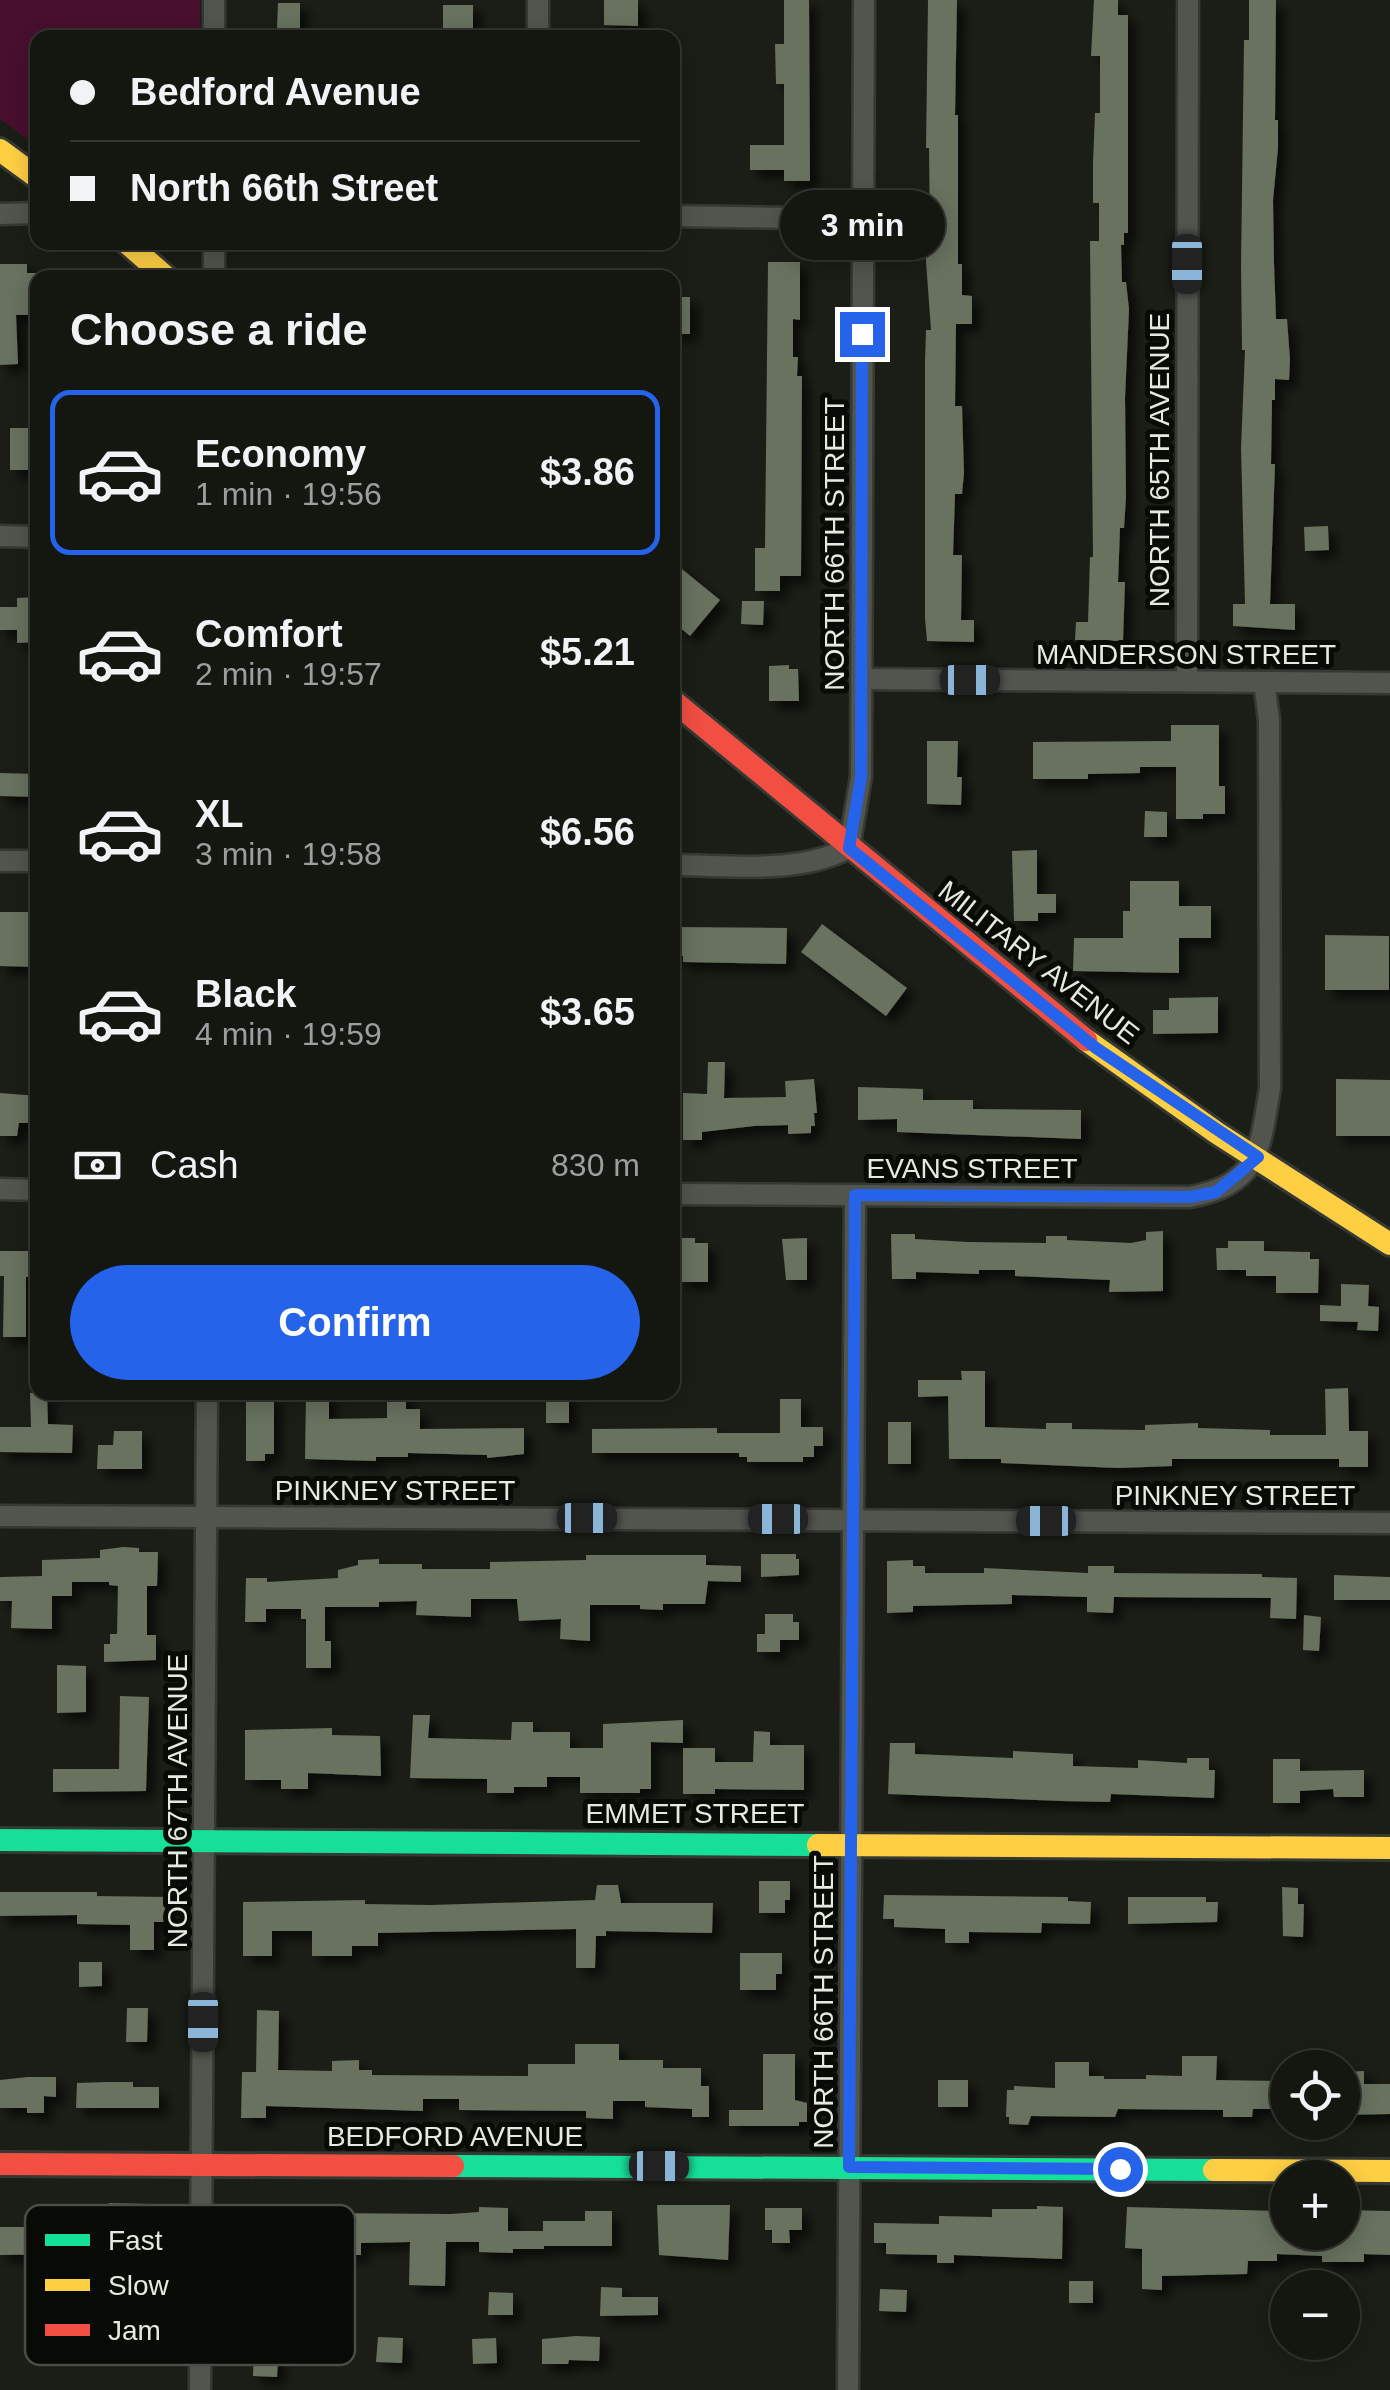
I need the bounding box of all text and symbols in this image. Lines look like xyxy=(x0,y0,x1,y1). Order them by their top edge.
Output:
text: Bedford Avenue xyxy=(130,71,421,113)
text: North 66th Street xyxy=(130,167,438,209)
callout: 3 min xyxy=(780,189,944,259)
text: 3 min xyxy=(821,207,904,243)
car xyxy=(1172,234,1202,294)
text: Choose a ride xyxy=(70,304,368,355)
route end xyxy=(840,312,885,357)
street label: NORTH 65TH AVENUE xyxy=(1144,313,1175,607)
street label: NORTH 66TH STREET xyxy=(819,397,850,691)
icon: car xyxy=(75,428,165,518)
text: Economy xyxy=(195,433,366,475)
text: $3.86 xyxy=(540,451,635,493)
text: 1 min · 19:56 xyxy=(195,476,382,512)
icon: car xyxy=(75,608,165,698)
text: Comfort xyxy=(195,613,343,655)
text: $5.21 xyxy=(540,631,635,673)
street label: MANDERSON STREET xyxy=(1036,639,1336,670)
text: 2 min · 19:57 xyxy=(195,656,382,692)
car xyxy=(940,665,1000,695)
icon: car xyxy=(75,788,165,878)
text: XL xyxy=(195,793,244,835)
text: $6.56 xyxy=(540,811,635,853)
text: 3 min · 19:58 xyxy=(195,836,382,872)
street label: MILITARY AVENUE xyxy=(932,875,1145,1050)
icon: car xyxy=(75,968,165,1058)
text: Black xyxy=(195,973,296,1015)
text: $3.65 xyxy=(540,991,635,1033)
text: 4 min · 19:59 xyxy=(195,1016,382,1052)
icon: cash xyxy=(70,1138,125,1193)
text: Cash xyxy=(150,1144,239,1186)
text: 830 m xyxy=(551,1147,640,1183)
street label: EVANS STREET xyxy=(866,1153,1078,1184)
button: Confirm xyxy=(70,1265,640,1380)
street label: PINKNEY STREET xyxy=(275,1475,515,1506)
street label: PINKNEY STREET xyxy=(1115,1480,1355,1511)
car xyxy=(557,1503,617,1533)
car xyxy=(748,1504,808,1534)
car xyxy=(1016,1506,1076,1536)
street label: NORTH 67TH AVENUE xyxy=(162,1654,193,1948)
street label: EMMET STREET xyxy=(586,1798,804,1829)
street label: NORTH 66TH STREET xyxy=(808,1855,839,2149)
car xyxy=(188,1992,218,2052)
map controls xyxy=(1270,2050,1360,2360)
button: locate xyxy=(1270,2050,1360,2140)
street label: BEDFORD AVENUE xyxy=(327,2121,583,2152)
route start xyxy=(1098,2147,1143,2192)
car xyxy=(629,2151,689,2181)
button: + xyxy=(1270,2160,1360,2250)
legend xyxy=(25,2205,355,2365)
text: Fast xyxy=(108,2225,163,2256)
text: Slow xyxy=(108,2270,169,2301)
button: − xyxy=(1270,2270,1360,2360)
text: Jam xyxy=(108,2315,161,2346)

